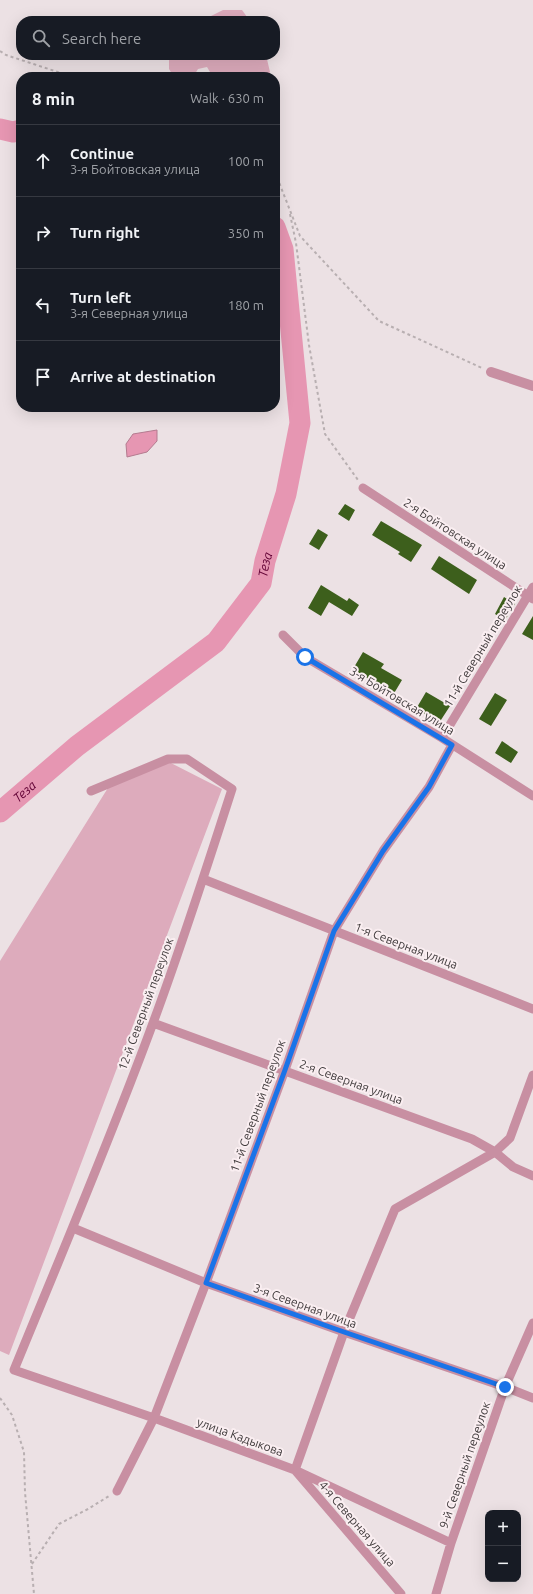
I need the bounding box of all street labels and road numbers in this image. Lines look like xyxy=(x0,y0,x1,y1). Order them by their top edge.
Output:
street label: 2-я Бойтовская улица xyxy=(401,495,509,572)
street label: 11-й Северный переулок xyxy=(441,582,524,709)
street label: 3-я Бойтовская улица xyxy=(348,664,457,737)
street label: 1-я Северная улица xyxy=(353,920,459,971)
street label: 12-й Северный переулок xyxy=(116,936,176,1072)
street label: 11-й Северный переулок xyxy=(228,1038,288,1174)
street label: 2-я Северная улица xyxy=(298,1057,405,1106)
street label: 3-я Северная улица xyxy=(252,1281,359,1330)
street label: 9-й Северный переулок xyxy=(437,1400,492,1530)
street label: улица Кадыкова xyxy=(195,1415,285,1458)
street label: 4-я Северная улица xyxy=(317,1478,398,1569)

